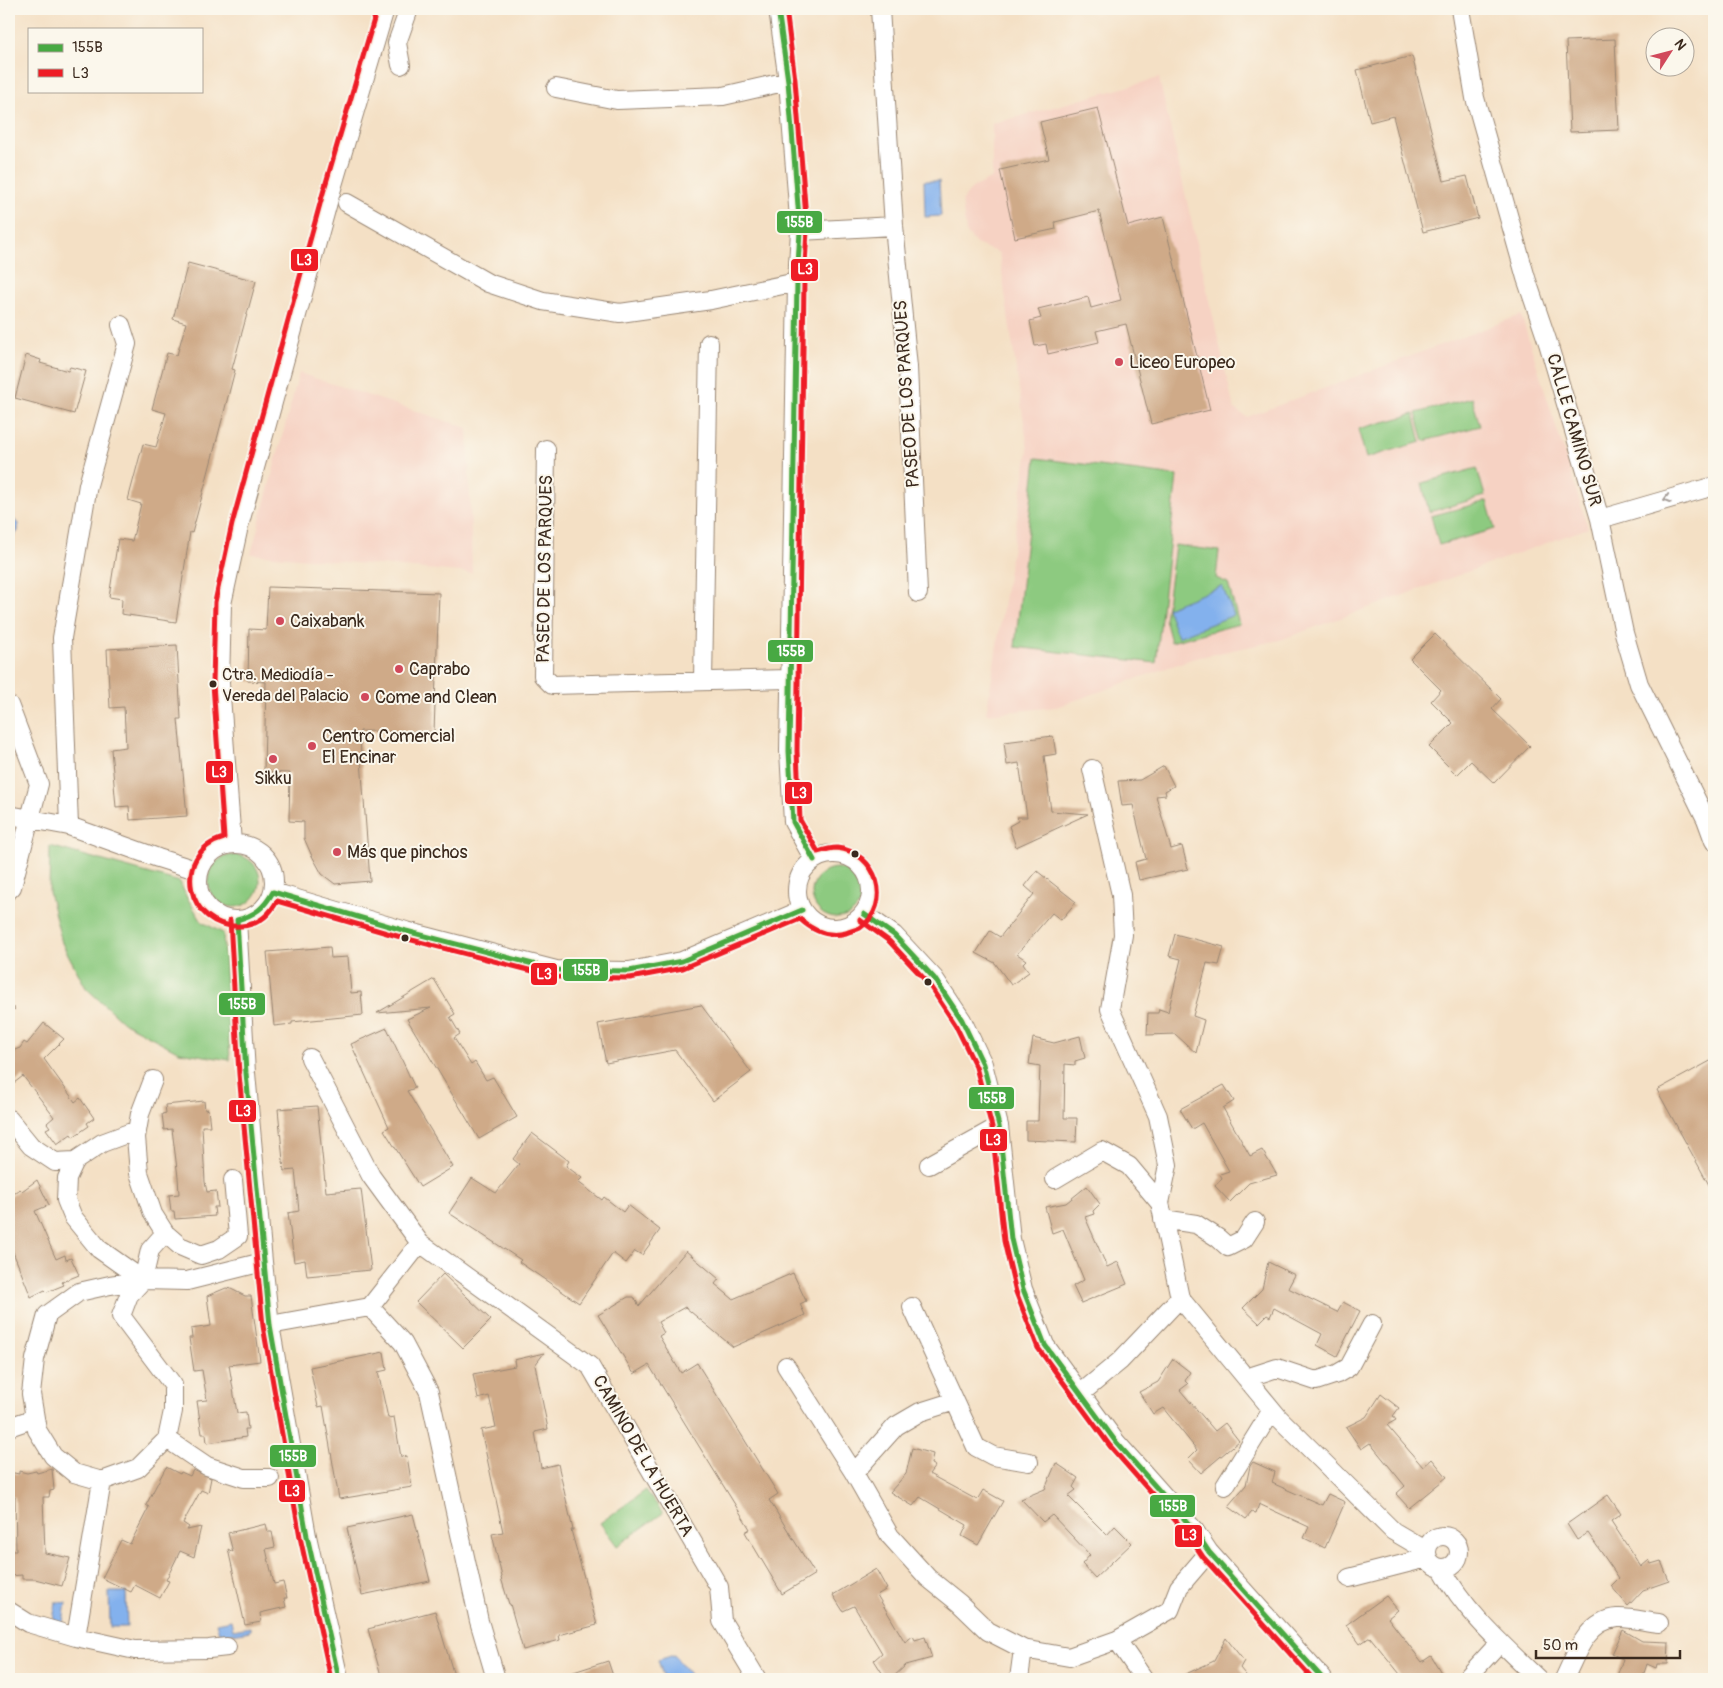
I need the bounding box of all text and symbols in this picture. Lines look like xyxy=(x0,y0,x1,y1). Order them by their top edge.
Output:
legend xyxy=(28,28,202,92)
north arrow xyxy=(1646,28,1696,78)
text: N xyxy=(1670,36,1690,53)
text: 155B xyxy=(72,38,103,57)
text: L3 xyxy=(72,64,89,83)
line badge: 155B xyxy=(776,210,823,234)
text: 155B xyxy=(785,214,813,231)
line badge: L3 xyxy=(290,248,319,272)
text: L3 xyxy=(296,252,312,269)
line badge: L3 xyxy=(790,258,819,282)
text: L3 xyxy=(797,261,813,278)
street label: PASEO DE LOS PARQUES xyxy=(889,299,925,489)
place label: Liceo Europeo xyxy=(1129,351,1236,374)
street label: CALLE CAMINO SUR xyxy=(1541,351,1607,509)
marker: Liceo Europeo xyxy=(1113,356,1125,368)
street label: PASEO DE LOS PARQUES xyxy=(532,475,558,663)
one-way arrow xyxy=(1664,494,1672,504)
place label: Caixabank xyxy=(290,610,365,633)
marker: Caixabank xyxy=(274,615,286,627)
line badge: 155B xyxy=(767,639,814,663)
text: 155B xyxy=(777,643,805,660)
place label: Caprabo xyxy=(409,658,471,681)
marker: Caprabo xyxy=(393,663,405,675)
place label: Ctra. Mediodía - Vereda del Palacio xyxy=(222,664,349,706)
marker: Ctra. Mediodía - Vereda del Palacio xyxy=(208,679,218,689)
place label: Come and Clean xyxy=(375,686,497,709)
marker: Come and Clean xyxy=(359,691,371,703)
place label: Centro Comercial El Encinar xyxy=(322,725,455,769)
marker: Centro Comercial El Encinar xyxy=(306,740,318,752)
marker: Sikku xyxy=(267,753,279,765)
line badge: L3 xyxy=(205,760,234,784)
text: L3 xyxy=(211,764,227,781)
place label: Sikku xyxy=(254,767,292,790)
line badge: L3 xyxy=(784,781,813,805)
text: L3 xyxy=(791,785,807,802)
place label: Más que pinchos xyxy=(347,841,468,864)
marker: Más que pinchos xyxy=(331,846,343,858)
unlabelled marker xyxy=(850,849,860,859)
unlabelled marker xyxy=(400,933,410,943)
line badge: 155B xyxy=(562,958,609,982)
line badge: L3 xyxy=(530,962,558,986)
text: 155B xyxy=(572,962,600,979)
text: L3 xyxy=(536,966,552,983)
unlabelled marker xyxy=(923,977,933,987)
line badge: 155B xyxy=(218,992,266,1016)
text: 155B xyxy=(228,996,256,1013)
line badge: 155B xyxy=(968,1086,1015,1110)
text: 155B xyxy=(978,1090,1006,1107)
line badge: L3 xyxy=(228,1099,257,1123)
text: L3 xyxy=(235,1103,251,1120)
line badge: L3 xyxy=(979,1128,1008,1152)
text: L3 xyxy=(985,1132,1001,1149)
street label: CAMINO DE LA HUERTA xyxy=(587,1371,699,1541)
line badge: 155B xyxy=(269,1444,317,1468)
text: 155B xyxy=(279,1448,307,1465)
line badge: L3 xyxy=(278,1479,306,1503)
text: L3 xyxy=(284,1483,300,1500)
line badge: 155B xyxy=(1149,1494,1196,1518)
text: 155B xyxy=(1159,1498,1187,1515)
line badge: L3 xyxy=(1174,1524,1203,1548)
text: L3 xyxy=(1181,1527,1197,1544)
scale bar xyxy=(1536,1628,1679,1660)
text: 50 m xyxy=(1543,1636,1578,1655)

